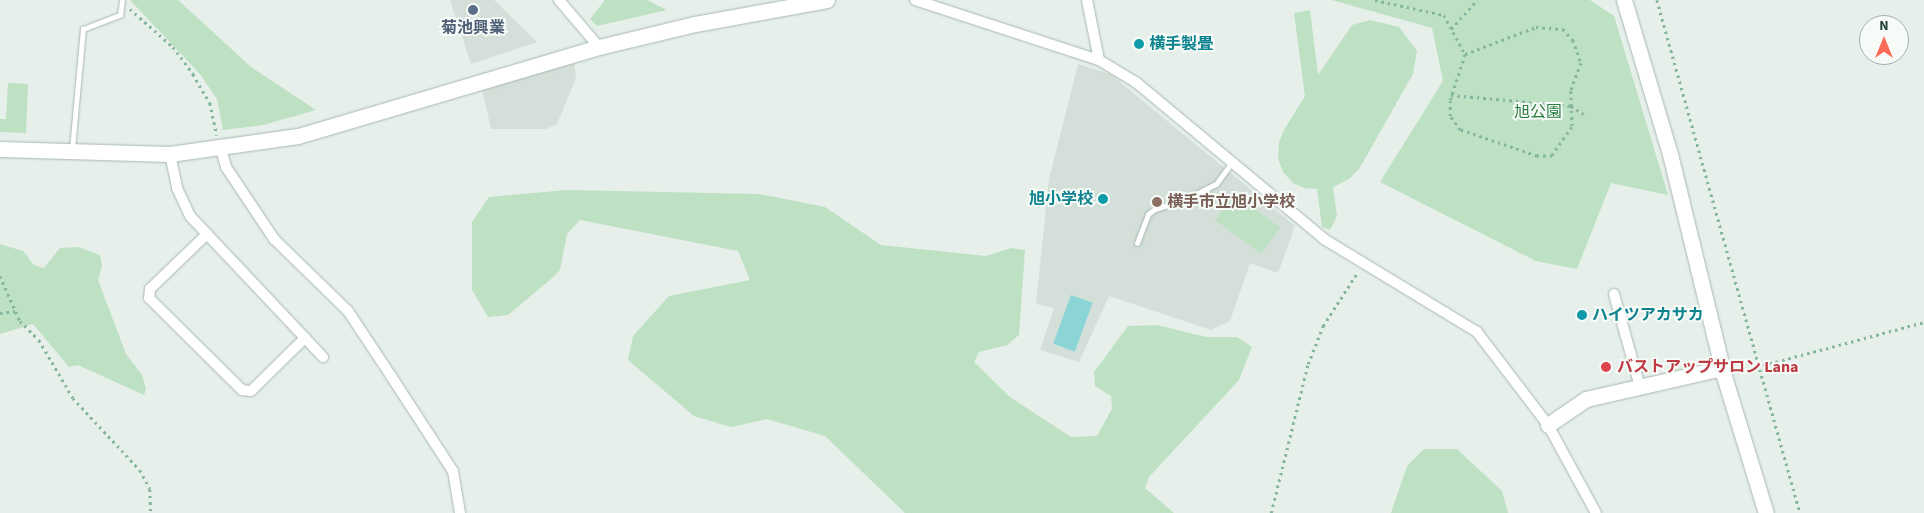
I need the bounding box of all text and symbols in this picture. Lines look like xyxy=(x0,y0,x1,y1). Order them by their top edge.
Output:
marker: 菊池興業 xyxy=(467,4,479,16)
north arrow xyxy=(1859,15,1909,65)
text: N xyxy=(1879,16,1889,36)
place label: 菊池興業 xyxy=(441,18,505,38)
place label: 横手製畳 xyxy=(1149,34,1213,54)
marker: 横手製畳 xyxy=(1133,38,1145,50)
park label: 旭公園 xyxy=(1514,102,1562,122)
place label: 旭小学校 xyxy=(1029,189,1093,209)
place label: 横手市立旭小学校 xyxy=(1167,192,1295,212)
marker: 旭小学校 xyxy=(1097,193,1109,205)
marker: 横手市立旭小学校 xyxy=(1151,196,1163,208)
place label: ハイツアカサカ xyxy=(1592,305,1704,325)
marker: ハイツアカサカ xyxy=(1576,309,1588,321)
place label: バストアップサロン Lana xyxy=(1617,357,1799,377)
marker: バストアップサロン Lana xyxy=(1599,360,1613,374)

